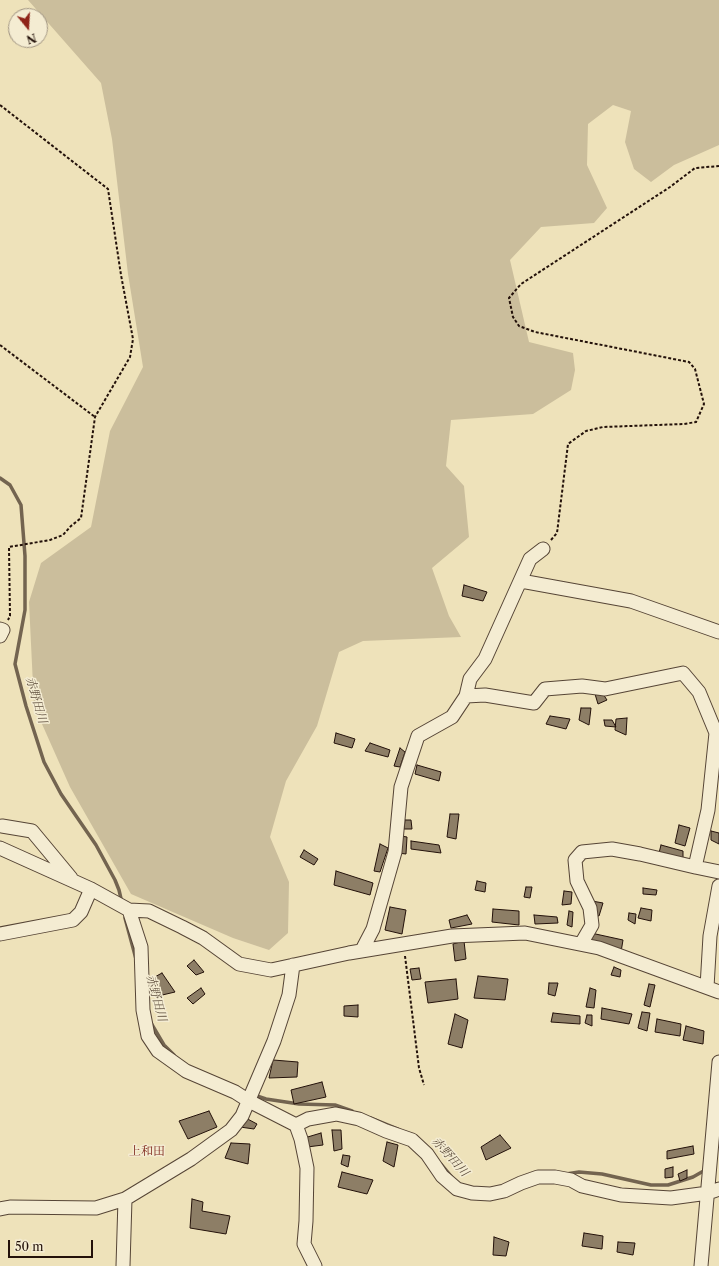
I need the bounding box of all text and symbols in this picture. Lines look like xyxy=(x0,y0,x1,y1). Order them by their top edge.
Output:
north arrow xyxy=(8,8,48,48)
text: N xyxy=(25,30,38,47)
water label: 赤野田川 xyxy=(22,675,50,725)
water label: 赤野田川 xyxy=(143,973,169,1023)
water label: 赤野田川 xyxy=(429,1134,471,1180)
district label: 上和田 xyxy=(129,1145,165,1159)
scale bar xyxy=(10,1232,95,1258)
text: 50 m xyxy=(15,1239,44,1254)

